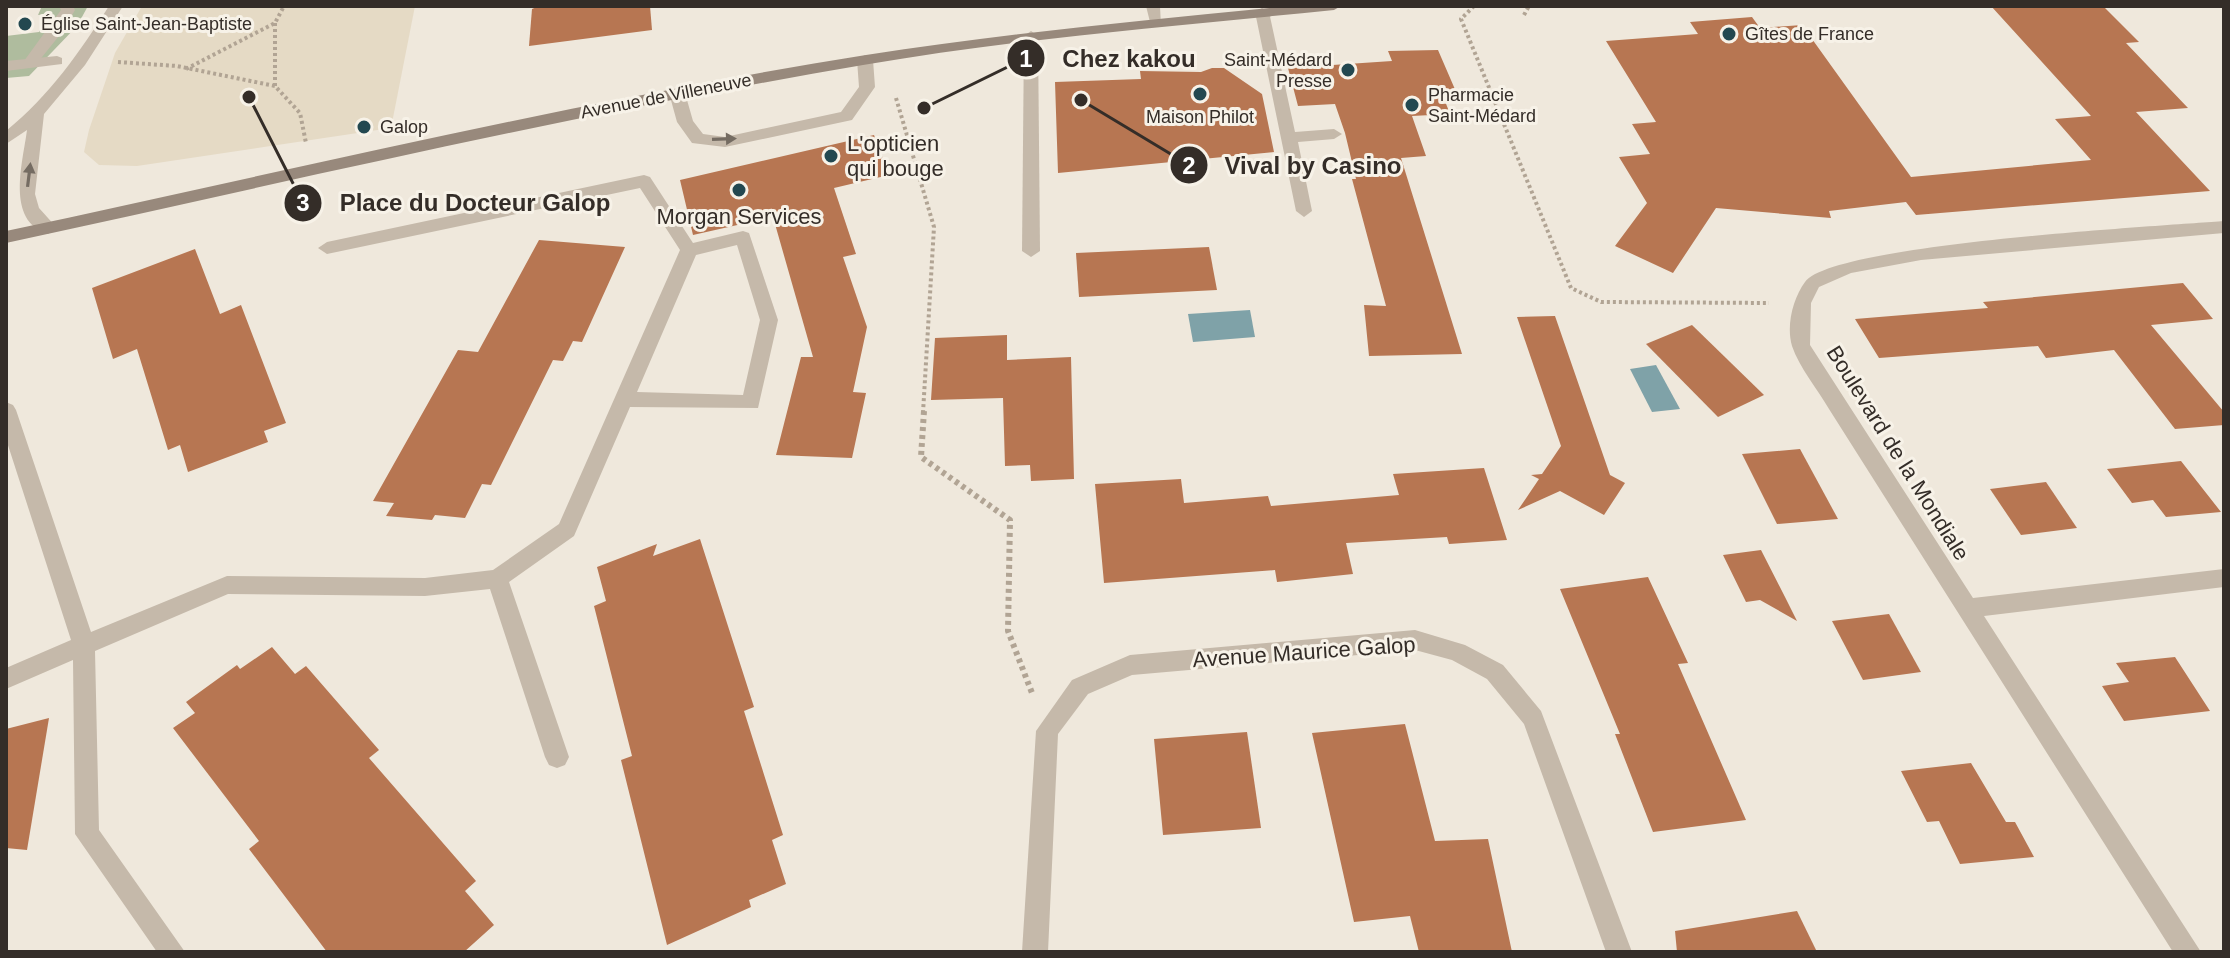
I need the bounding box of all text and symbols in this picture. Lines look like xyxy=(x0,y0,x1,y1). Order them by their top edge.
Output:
place label: Église Saint-Jean-Baptiste xyxy=(41,14,252,34)
marker: Église Saint-Jean-Baptiste xyxy=(16,15,34,33)
place label: Gîtes de France xyxy=(1745,24,1874,44)
marker: Gîtes de France xyxy=(1720,25,1738,43)
callout: Chez kakou xyxy=(1006,34,1211,82)
text: 1 xyxy=(1019,45,1033,72)
text: Chez kakou xyxy=(1062,45,1196,72)
place label: Saint-Médard Presse xyxy=(1224,50,1332,91)
marker: Saint-Médard Presse xyxy=(1339,61,1357,79)
street label: Avenue de Villeneuve xyxy=(579,70,753,122)
marker: Maison Philot xyxy=(1191,85,1209,103)
place label: Pharmacie Saint-Médard xyxy=(1428,85,1536,126)
marker: Pharmacie Saint-Médard xyxy=(1403,96,1421,114)
place label: Maison Philot xyxy=(1146,107,1254,127)
place label: Galop xyxy=(380,117,428,137)
marker: Galop xyxy=(355,118,373,136)
place label: L'opticien qui bouge xyxy=(847,131,944,181)
one-way arrow xyxy=(712,133,737,146)
callout: Vival by Casino xyxy=(1169,141,1418,189)
marker: L'opticien qui bouge xyxy=(822,147,840,165)
text: 2 xyxy=(1182,152,1196,179)
text: Vival by Casino xyxy=(1225,152,1401,179)
one-way arrow xyxy=(23,163,36,188)
callout: Place du Docteur Galop xyxy=(283,179,626,227)
marker: Morgan Services xyxy=(730,181,748,199)
text: 3 xyxy=(296,189,310,216)
text: Place du Docteur Galop xyxy=(340,189,610,216)
place label: Morgan Services xyxy=(656,204,822,229)
street label: Boulevard de la Mondiale xyxy=(1822,341,1974,565)
street label: Avenue Maurice Galop xyxy=(1192,632,1416,672)

